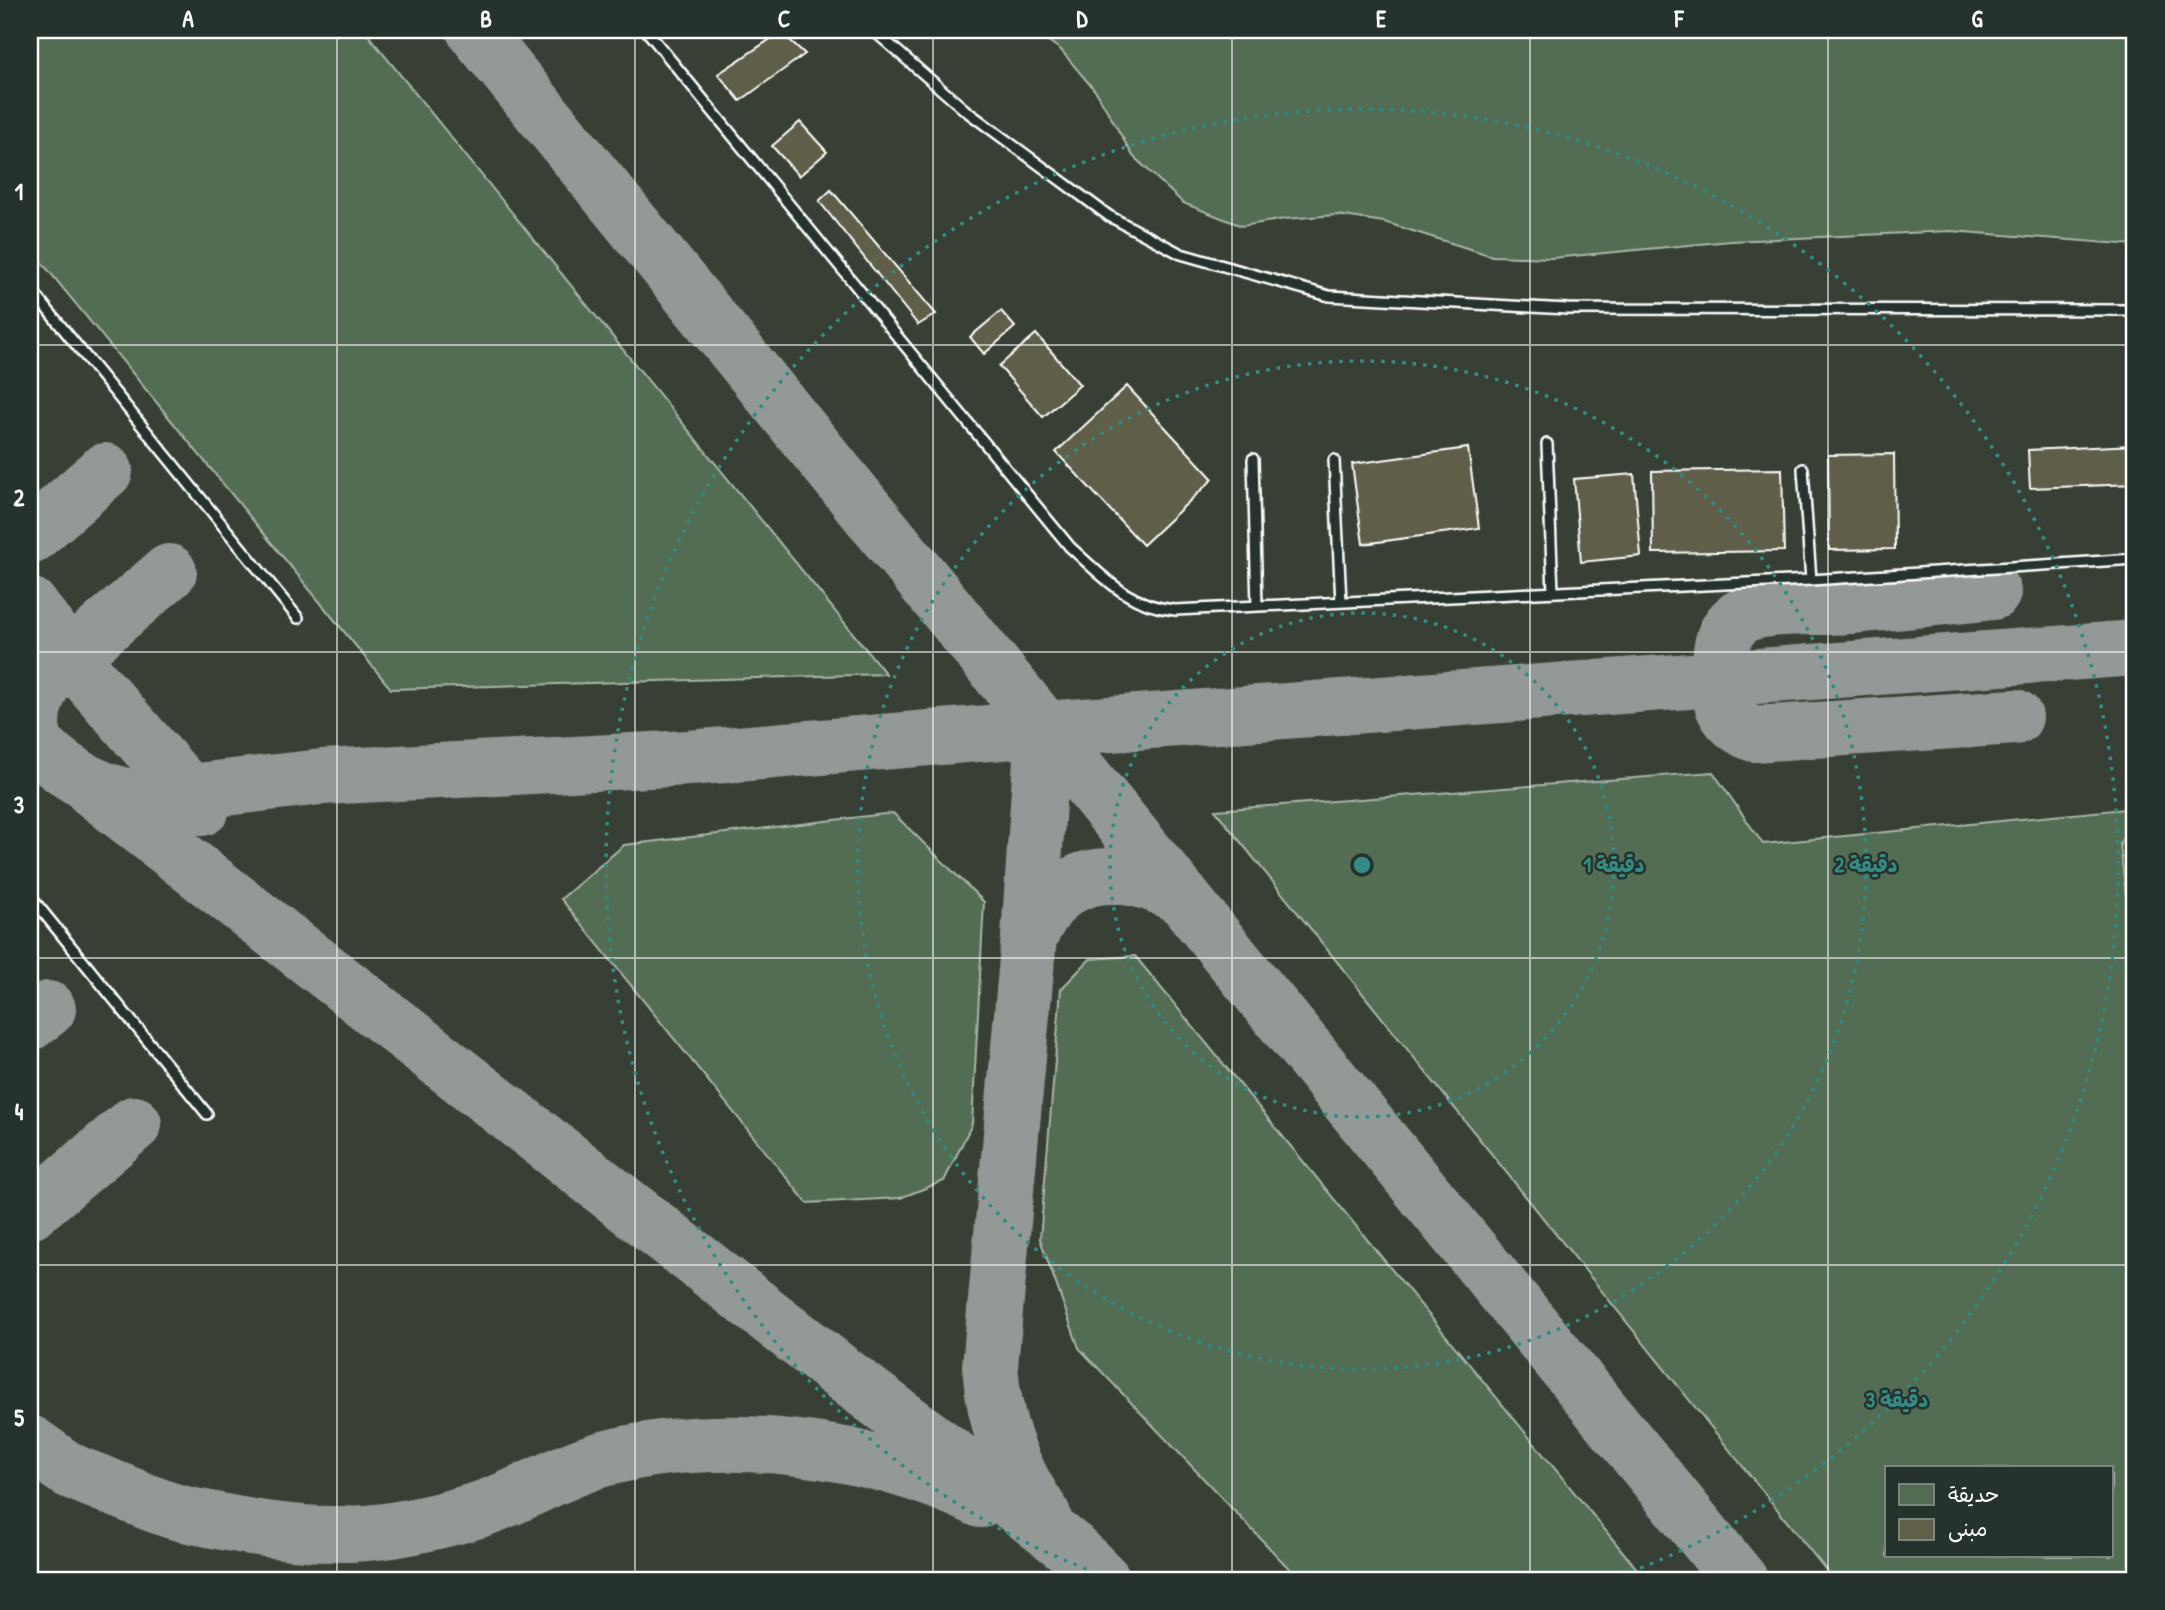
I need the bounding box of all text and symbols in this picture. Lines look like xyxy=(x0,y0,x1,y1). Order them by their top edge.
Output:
text: A xyxy=(182,3,194,34)
text: B xyxy=(480,3,492,34)
text: C xyxy=(778,3,790,34)
text: D xyxy=(1077,3,1089,34)
text: E xyxy=(1376,3,1387,34)
text: F xyxy=(1674,3,1685,34)
text: G xyxy=(1971,3,1983,34)
text: 1 xyxy=(15,176,23,207)
text: 2 xyxy=(14,482,25,513)
text: 3 xyxy=(14,789,24,820)
text: 1 دقيقة xyxy=(1584,850,1644,879)
text: 2 دقيقة xyxy=(1834,850,1898,879)
centre of rings xyxy=(1350,853,1374,877)
text: 4 xyxy=(15,1096,24,1127)
text: 3 دقيقة xyxy=(1866,1385,1928,1414)
text: 5 xyxy=(14,1402,24,1433)
legend xyxy=(1885,1466,2112,1558)
text: حديقة xyxy=(1948,1480,1999,1509)
text: مبنى xyxy=(1948,1514,1987,1543)

